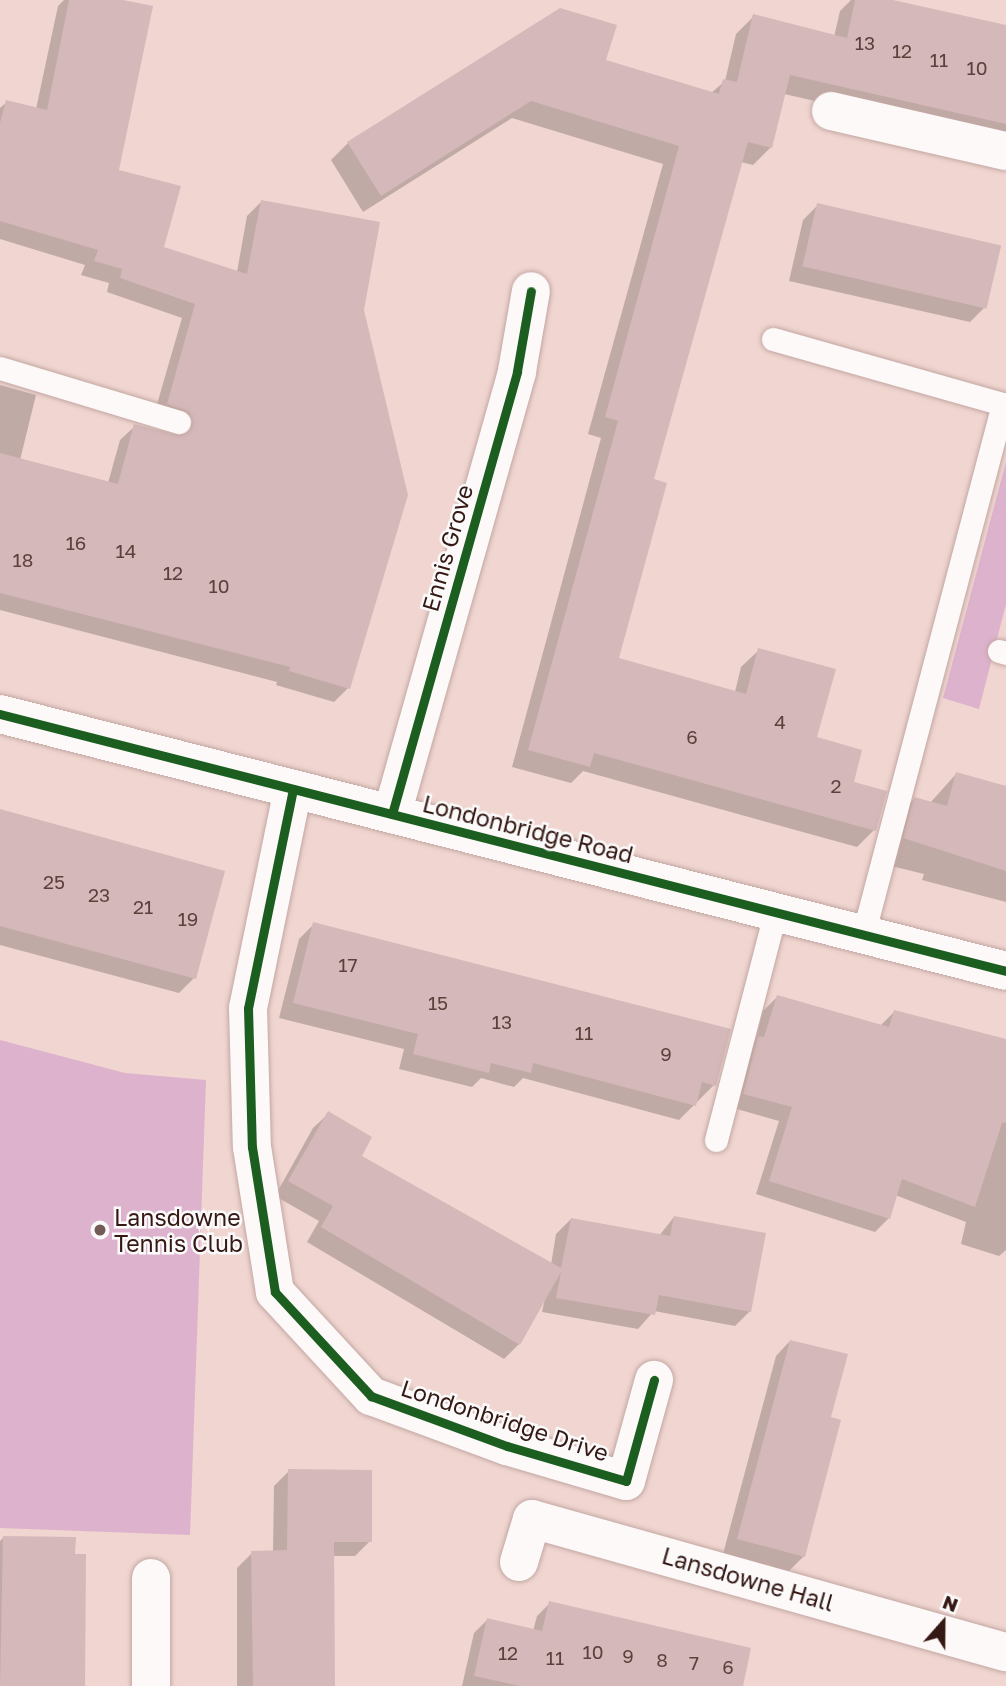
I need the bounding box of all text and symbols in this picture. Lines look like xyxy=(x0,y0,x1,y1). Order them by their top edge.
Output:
house number: 13 xyxy=(855,32,875,54)
house number: 12 xyxy=(892,40,912,62)
house number: 11 xyxy=(930,49,948,71)
house number: 10 xyxy=(967,57,987,79)
street label: Ennis Grove xyxy=(416,481,478,615)
house number: 16 xyxy=(66,532,86,554)
house number: 14 xyxy=(116,540,136,562)
house number: 18 xyxy=(13,549,33,571)
house number: 12 xyxy=(163,562,183,584)
house number: 10 xyxy=(209,575,229,597)
house number: 4 xyxy=(774,711,786,733)
house number: 6 xyxy=(686,726,698,748)
house number: 2 xyxy=(830,775,842,797)
street label: Londonbridge Road xyxy=(420,789,636,869)
house number: 25 xyxy=(43,871,65,893)
house number: 23 xyxy=(88,884,110,906)
house number: 21 xyxy=(133,896,153,918)
house number: 19 xyxy=(178,908,198,930)
house number: 17 xyxy=(338,954,358,976)
house number: 15 xyxy=(428,992,448,1014)
house number: 13 xyxy=(492,1011,512,1033)
house number: 11 xyxy=(575,1022,593,1044)
house number: 9 xyxy=(660,1043,672,1065)
place label: Lansdowne Tennis Club xyxy=(114,1203,243,1257)
marker: Lansdowne Tennis Club xyxy=(92,1222,108,1238)
street label: Londonbridge Drive xyxy=(398,1373,612,1467)
street label: Lansdowne Hall xyxy=(659,1541,837,1617)
north arrow xyxy=(908,1588,978,1658)
text: N xyxy=(940,1590,962,1616)
house number: 10 xyxy=(583,1641,603,1663)
house number: 12 xyxy=(498,1642,518,1664)
house number: 9 xyxy=(622,1645,634,1667)
house number: 11 xyxy=(546,1647,564,1669)
house number: 8 xyxy=(656,1649,668,1671)
house number: 7 xyxy=(689,1652,699,1674)
house number: 6 xyxy=(722,1656,734,1678)

